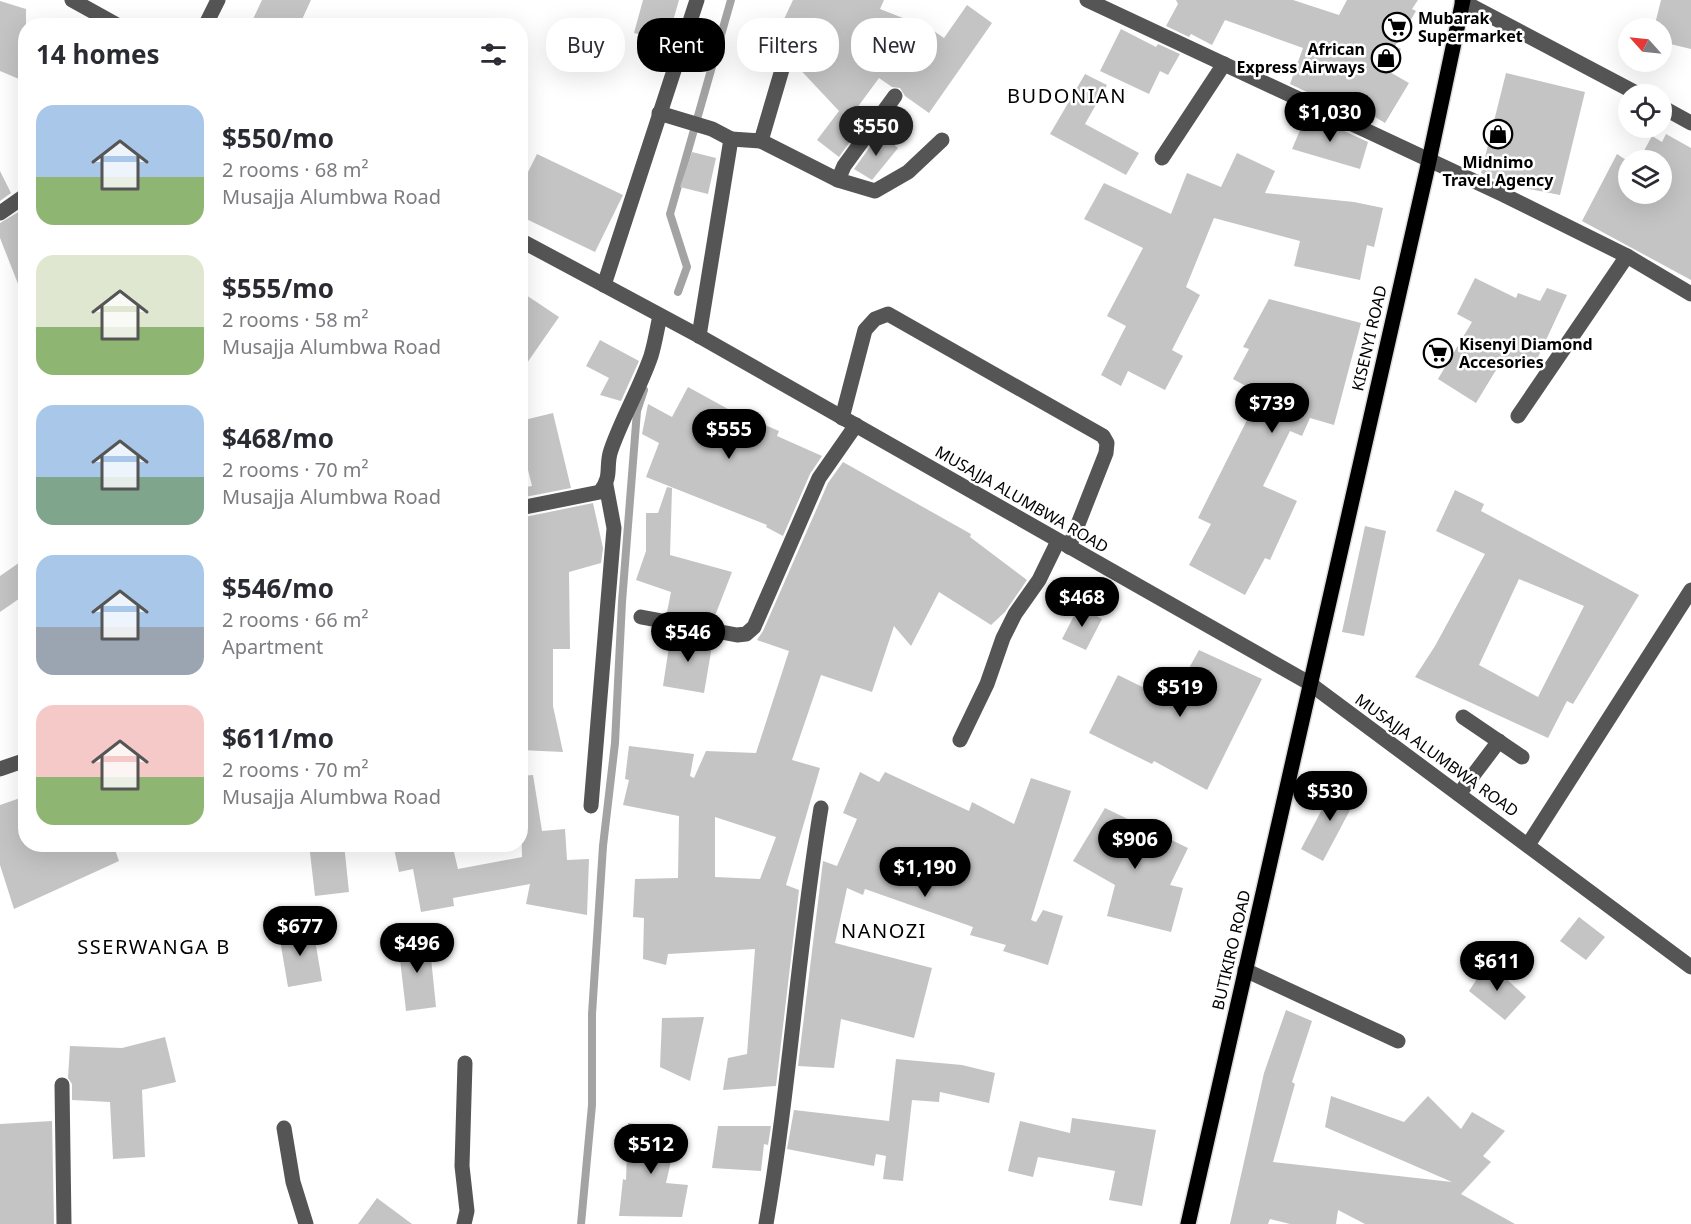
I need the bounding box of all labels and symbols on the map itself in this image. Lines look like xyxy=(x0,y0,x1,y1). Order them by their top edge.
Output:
place label: Mubarak Supermarket xyxy=(1418,7,1523,47)
supermarket icon: Mubarak Supermarket xyxy=(1381,11,1413,43)
north arrow xyxy=(1618,18,1672,72)
place label: African Express Airways xyxy=(1237,38,1365,78)
shop icon: African Express Airways xyxy=(1370,42,1402,74)
district label: BUDONIAN xyxy=(1007,82,1127,109)
pin: $1,030 xyxy=(1281,92,1379,143)
pin: $550 xyxy=(840,106,912,157)
shop icon: Midnimo Travel Agency xyxy=(1482,118,1514,150)
place label: Midnimo Travel Agency xyxy=(1443,151,1554,191)
street label: KISENYI ROAD xyxy=(1346,283,1392,393)
place label: Kisenyi Diamond Accesories xyxy=(1459,333,1593,373)
supermarket icon: Kisenyi Diamond Accesories xyxy=(1422,337,1454,369)
pin: $739 xyxy=(1236,383,1308,434)
pin: $555 xyxy=(693,409,765,460)
street label: MUSAJJA ALUMBWA ROAD xyxy=(931,440,1113,558)
pin: $468 xyxy=(1046,577,1118,628)
pin: $546 xyxy=(652,612,724,663)
pin: $519 xyxy=(1144,667,1216,718)
street label: MUSAJJA ALUMBWA ROAD xyxy=(1351,688,1523,822)
pin: $530 xyxy=(1294,771,1366,822)
pin: $906 xyxy=(1099,819,1171,870)
pin: $1,190 xyxy=(876,847,974,898)
street label: BUTIKIRO ROAD xyxy=(1207,888,1255,1012)
pin: $677 xyxy=(264,906,336,957)
district label: NANOZI xyxy=(841,917,927,944)
pin: $496 xyxy=(381,923,453,974)
district label: SSERWANGA B xyxy=(77,933,231,960)
pin: $611 xyxy=(1461,941,1533,992)
pin: $512 xyxy=(615,1124,687,1175)

